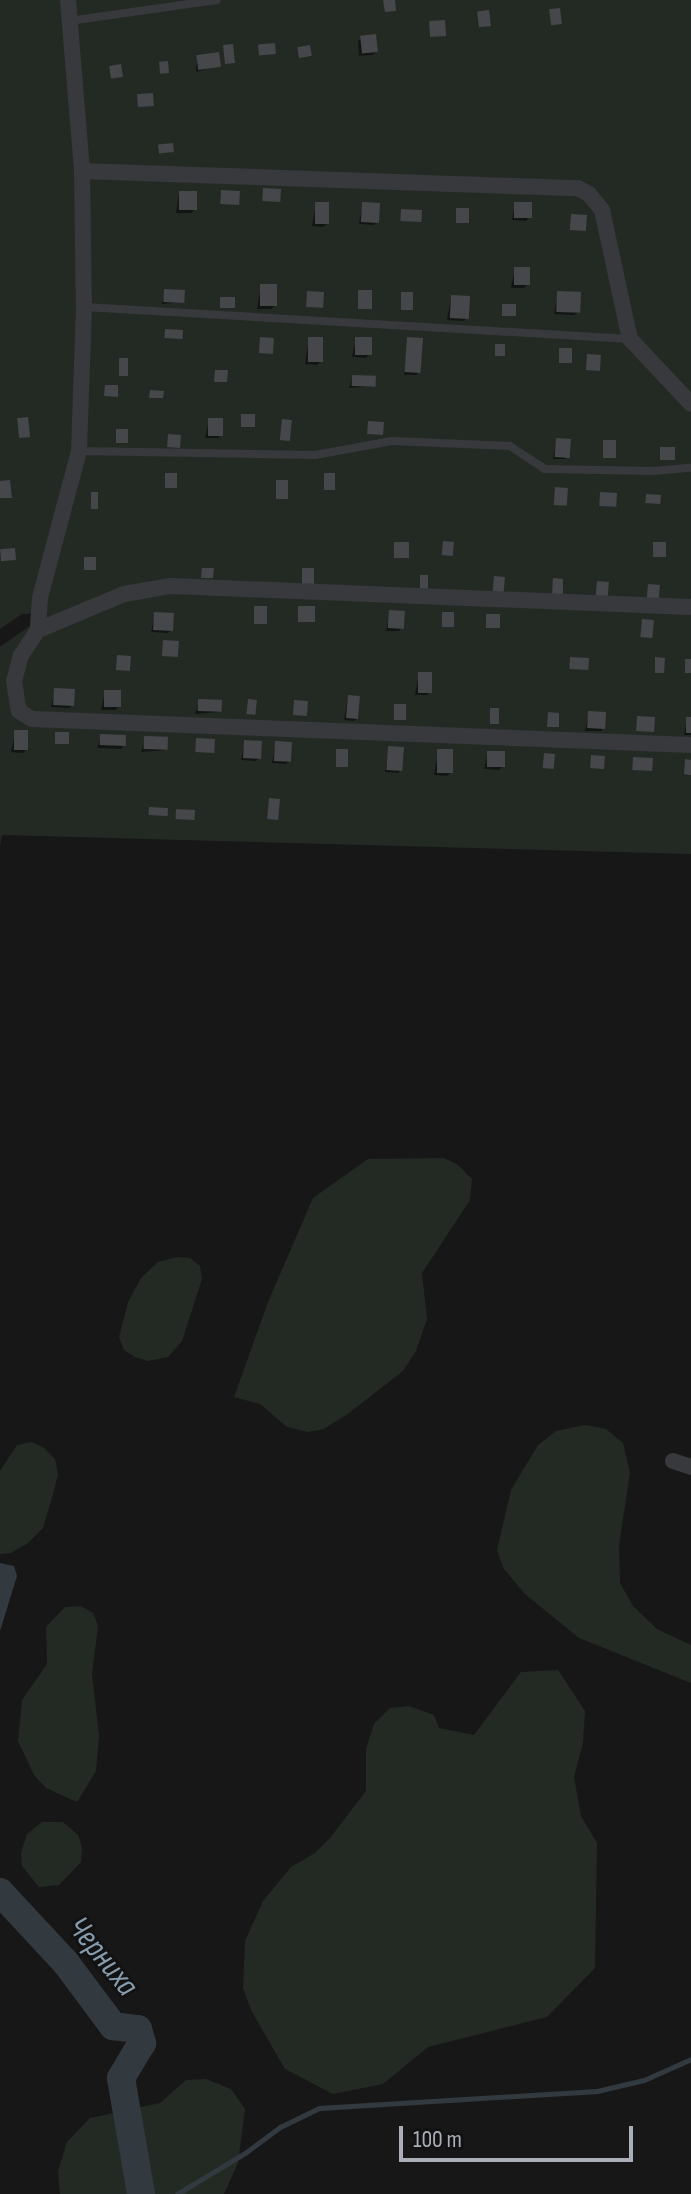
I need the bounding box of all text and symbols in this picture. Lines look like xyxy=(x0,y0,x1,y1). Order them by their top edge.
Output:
water label: Черниха xyxy=(58,1910,146,2004)
scale bar xyxy=(403,2110,637,2160)
text: 100 m xyxy=(413,2125,462,2154)

